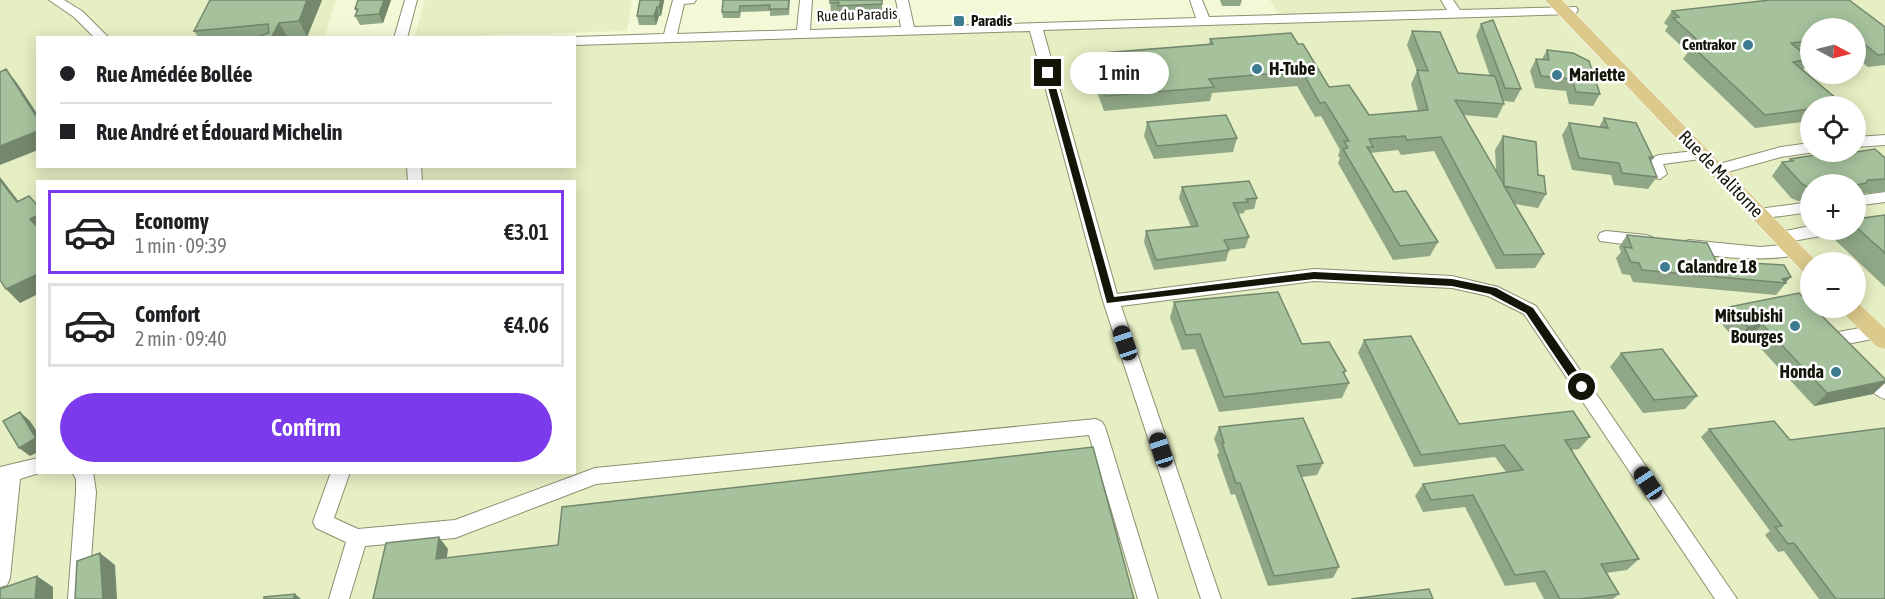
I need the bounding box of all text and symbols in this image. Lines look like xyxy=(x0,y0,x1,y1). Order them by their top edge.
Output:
street label: Rue du Paradis xyxy=(816,5,898,24)
place label: Paradis xyxy=(971,12,1013,29)
marker: Paradis xyxy=(952,14,966,28)
north arrow xyxy=(1800,18,1866,84)
map controls xyxy=(1800,18,1866,318)
place label: Centrakor xyxy=(1682,36,1737,53)
marker: Centrakor xyxy=(1741,38,1755,52)
callout: 1 min xyxy=(1069,52,1168,94)
place label: H-Tube xyxy=(1269,58,1315,79)
route end xyxy=(1034,59,1061,86)
text: Rue Amédée Bollée xyxy=(96,61,253,87)
text: 1 min xyxy=(1099,61,1140,84)
marker: H-Tube xyxy=(1250,62,1264,76)
place label: Mariette xyxy=(1569,64,1625,85)
marker: Mariette xyxy=(1550,68,1564,82)
button: locate xyxy=(1800,96,1866,162)
text: Rue André et Édouard Michelin xyxy=(96,119,342,145)
street label: Rue de Malitorne xyxy=(1675,126,1768,221)
button: + xyxy=(1800,174,1866,240)
icon: car xyxy=(63,205,117,259)
text: Economy xyxy=(135,208,209,234)
text: €3.01 xyxy=(504,219,549,245)
text: 1 min · 09:39 xyxy=(135,234,227,257)
button: − xyxy=(1800,252,1866,318)
place label: Calandre 18 xyxy=(1677,256,1757,277)
marker: Calandre 18 xyxy=(1658,260,1672,274)
icon: car xyxy=(63,298,117,352)
text: Comfort xyxy=(135,301,200,327)
place label: Mitsubishi Bourges xyxy=(1715,305,1784,347)
text: €4.06 xyxy=(504,312,549,338)
marker: Mitsubishi Bourges xyxy=(1788,319,1802,333)
car xyxy=(1111,323,1139,363)
text: 2 min · 09:40 xyxy=(135,327,227,350)
place label: Honda xyxy=(1779,361,1824,382)
marker: Honda xyxy=(1829,365,1843,379)
route start xyxy=(1568,373,1595,400)
button: Confirm xyxy=(60,393,552,462)
car xyxy=(1147,430,1175,470)
car xyxy=(1630,463,1666,503)

